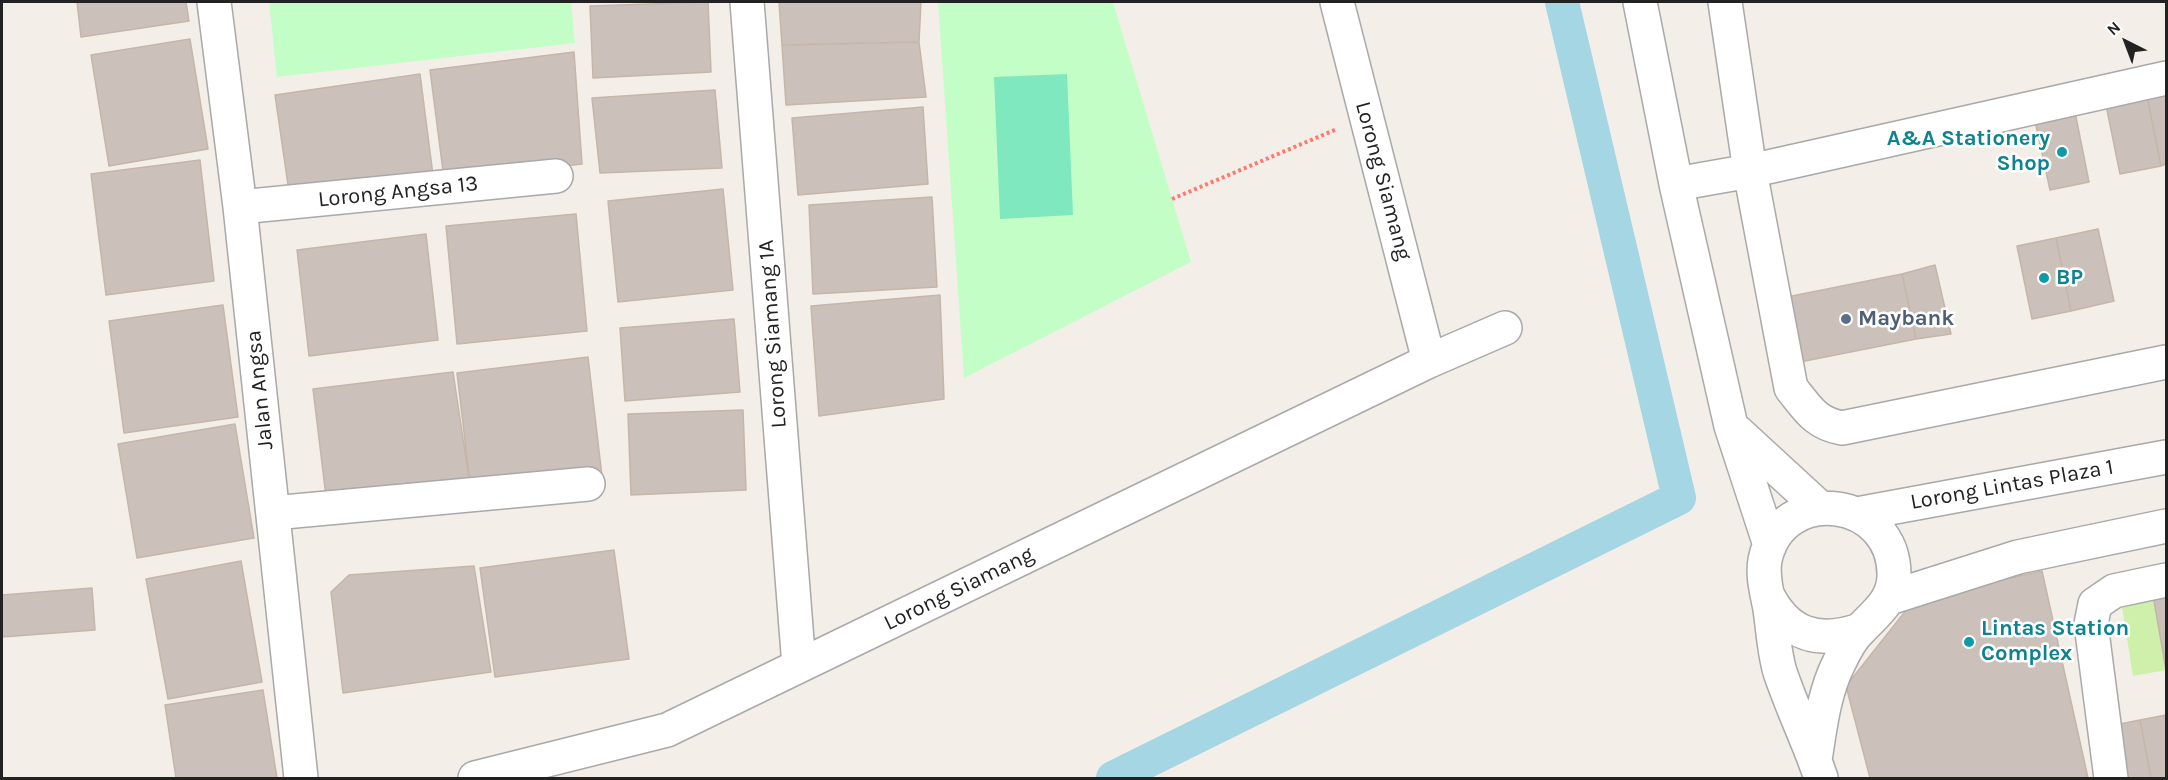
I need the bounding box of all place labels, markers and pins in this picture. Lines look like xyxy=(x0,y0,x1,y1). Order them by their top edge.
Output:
place label: A&A Stationery Shop xyxy=(1887,126,2050,178)
marker: A&A Stationery Shop xyxy=(2055,145,2069,159)
place label: BP xyxy=(2056,265,2083,291)
marker: BP xyxy=(2037,271,2051,285)
place label: Maybank xyxy=(1858,306,1954,332)
marker: Maybank xyxy=(1839,312,1853,326)
place label: Lintas Station Complex xyxy=(1981,616,2129,668)
marker: Lintas Station Complex xyxy=(1962,635,1976,649)

